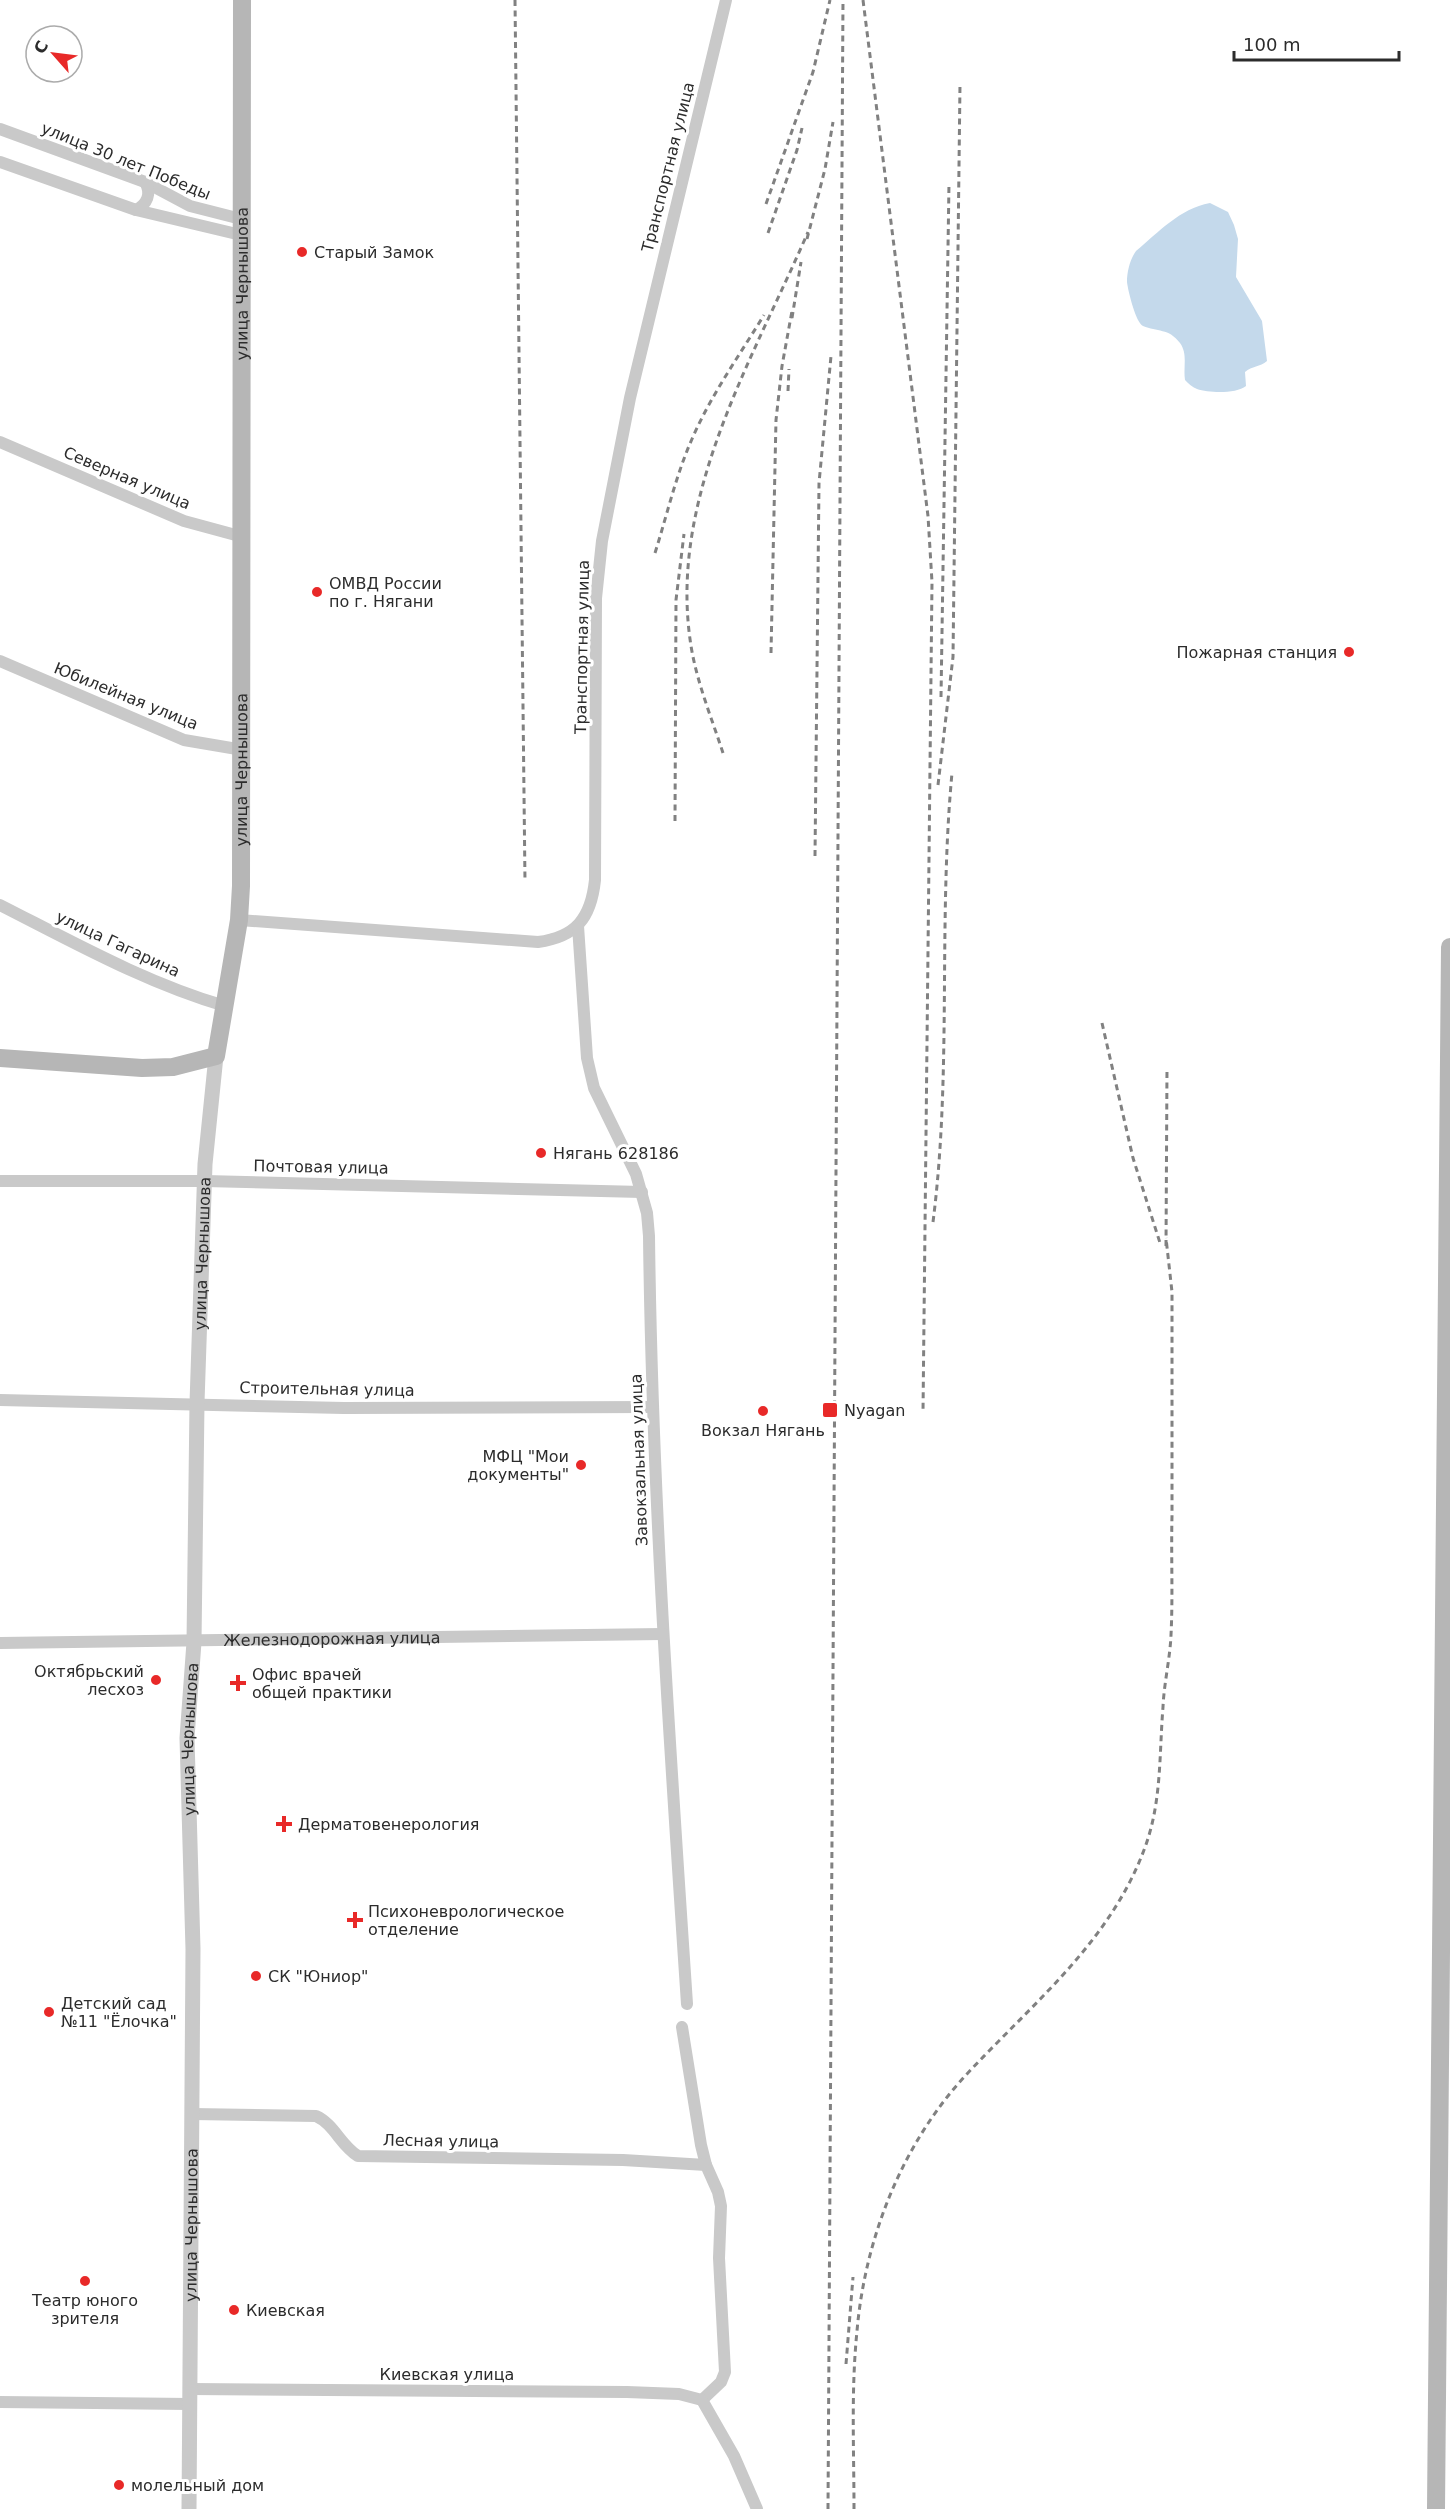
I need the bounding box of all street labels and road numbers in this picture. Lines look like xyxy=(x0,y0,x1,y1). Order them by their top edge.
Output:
street label: Транспортная улица xyxy=(637,80,698,255)
street label: улица 30 лет Победы xyxy=(39,118,213,204)
street label: улица Чернышова xyxy=(232,207,251,361)
street label: Северная улица xyxy=(61,443,193,513)
street label: Транспортная улица xyxy=(571,560,593,735)
street label: Юбилейная улица xyxy=(51,658,201,734)
street label: улица Чернышова xyxy=(232,693,251,847)
street label: улица Гагарина xyxy=(53,907,183,981)
street label: Почтовая улица xyxy=(253,1156,389,1178)
street label: улица Чернышова xyxy=(190,1176,214,1331)
street label: Завокзальная улица xyxy=(626,1373,652,1547)
street label: Строительная улица xyxy=(239,1378,415,1400)
street label: Железнодорожная улица xyxy=(223,1628,441,1649)
street label: улица Чернышова xyxy=(177,1662,202,1816)
street label: Лесная улица xyxy=(383,2130,499,2152)
street label: улица Чернышова xyxy=(181,2148,201,2302)
street label: Киевская улица xyxy=(380,2365,514,2384)

